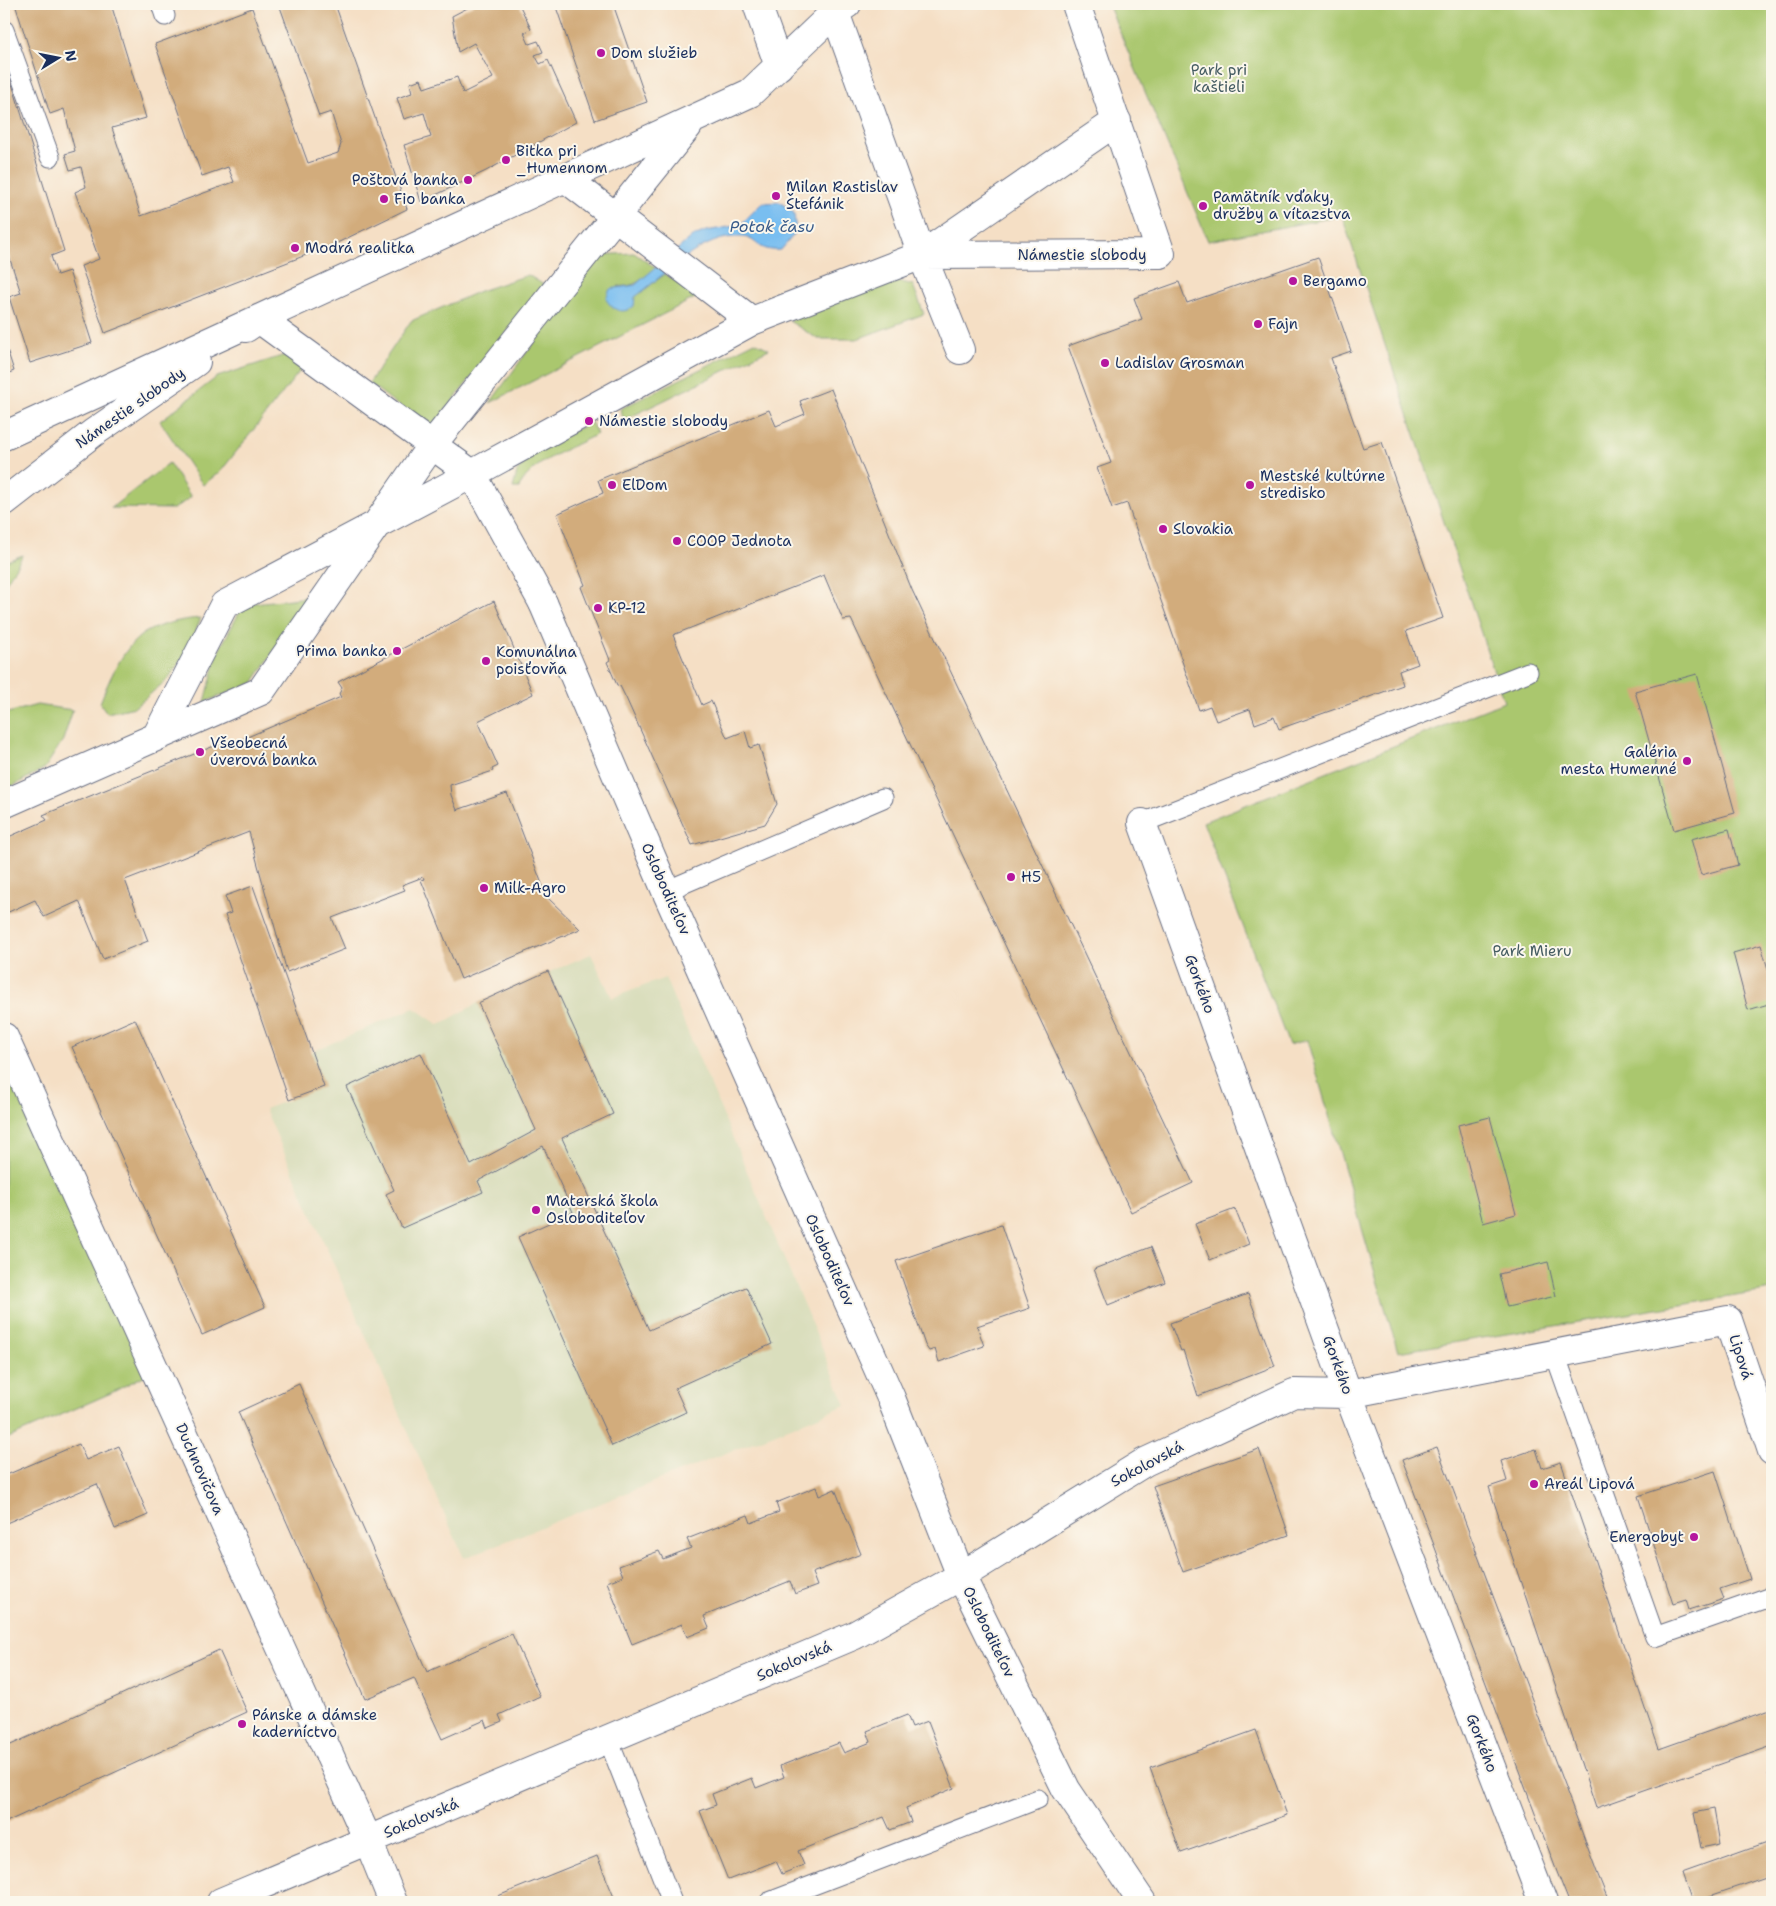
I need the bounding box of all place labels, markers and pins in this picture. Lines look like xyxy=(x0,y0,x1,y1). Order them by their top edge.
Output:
place label: Dom služieb xyxy=(611,43,697,63)
marker: Dom služieb xyxy=(595,47,607,59)
place label: Bitka pri _Humennom xyxy=(516,141,608,178)
marker: Bitka pri _Humennom xyxy=(500,154,512,166)
place label: Poštová banka xyxy=(352,170,459,190)
marker: Poštová banka xyxy=(462,174,474,186)
place label: Milan Rastislav Štefánik xyxy=(786,177,898,214)
place label: Pamätník vďaky, družby a vítazstva xyxy=(1213,187,1351,224)
place label: Fio banka xyxy=(394,189,466,209)
marker: Milan Rastislav Štefánik xyxy=(770,190,782,202)
marker: Fio banka xyxy=(378,193,390,205)
marker: Pamätník vďaky, družby a vítazstva xyxy=(1197,200,1209,212)
place label: Modrá realitka xyxy=(305,238,415,258)
marker: Modrá realitka xyxy=(289,242,301,254)
place label: Bergamo xyxy=(1303,271,1367,291)
marker: Bergamo xyxy=(1287,275,1299,287)
place label: Fajn xyxy=(1268,314,1298,334)
marker: Fajn xyxy=(1252,318,1264,330)
place label: Ladislav Grosman xyxy=(1115,353,1245,373)
marker: Ladislav Grosman xyxy=(1099,357,1111,369)
place label: Námestie slobody xyxy=(599,411,728,431)
marker: Námestie slobody xyxy=(583,415,595,427)
place label: Mestské kultúrne stredisko xyxy=(1260,466,1385,503)
place label: ElDom xyxy=(622,475,667,495)
marker: ElDom xyxy=(606,479,618,491)
marker: Mestské kultúrne stredisko xyxy=(1244,479,1256,491)
place label: Slovakia xyxy=(1173,519,1234,539)
marker: Slovakia xyxy=(1157,523,1169,535)
place label: COOP Jednota xyxy=(687,531,792,551)
marker: COOP Jednota xyxy=(671,535,683,547)
place label: KP-12 xyxy=(608,598,646,618)
marker: KP-12 xyxy=(592,602,604,614)
place label: Prima banka xyxy=(296,641,388,661)
place label: Komunálna poisťovňa xyxy=(496,642,577,679)
marker: Prima banka xyxy=(391,645,403,657)
marker: Komunálna poisťovňa xyxy=(480,655,492,667)
place label: Všeobecná úverová banka xyxy=(210,733,317,770)
place label: Galéria mesta Humenné xyxy=(1561,742,1678,779)
marker: Všeobecná úverová banka xyxy=(194,746,206,758)
marker: Galéria mesta Humenné xyxy=(1681,755,1693,767)
place label: H5 xyxy=(1021,867,1041,887)
marker: H5 xyxy=(1005,871,1017,883)
place label: Milk-Agro xyxy=(494,878,566,898)
marker: Milk-Agro xyxy=(478,882,490,894)
place label: Materská škola Osloboditeľov xyxy=(546,1191,659,1228)
marker: Materská škola Osloboditeľov xyxy=(530,1204,542,1216)
place label: Areál Lipová xyxy=(1544,1474,1635,1494)
marker: Areál Lipová xyxy=(1528,1478,1540,1490)
place label: Energobyt xyxy=(1609,1527,1684,1547)
marker: Energobyt xyxy=(1688,1531,1700,1543)
place label: Pánske a dámske kaderníctvo xyxy=(252,1705,377,1742)
marker: Pánske a dámske kaderníctvo xyxy=(236,1718,248,1730)

